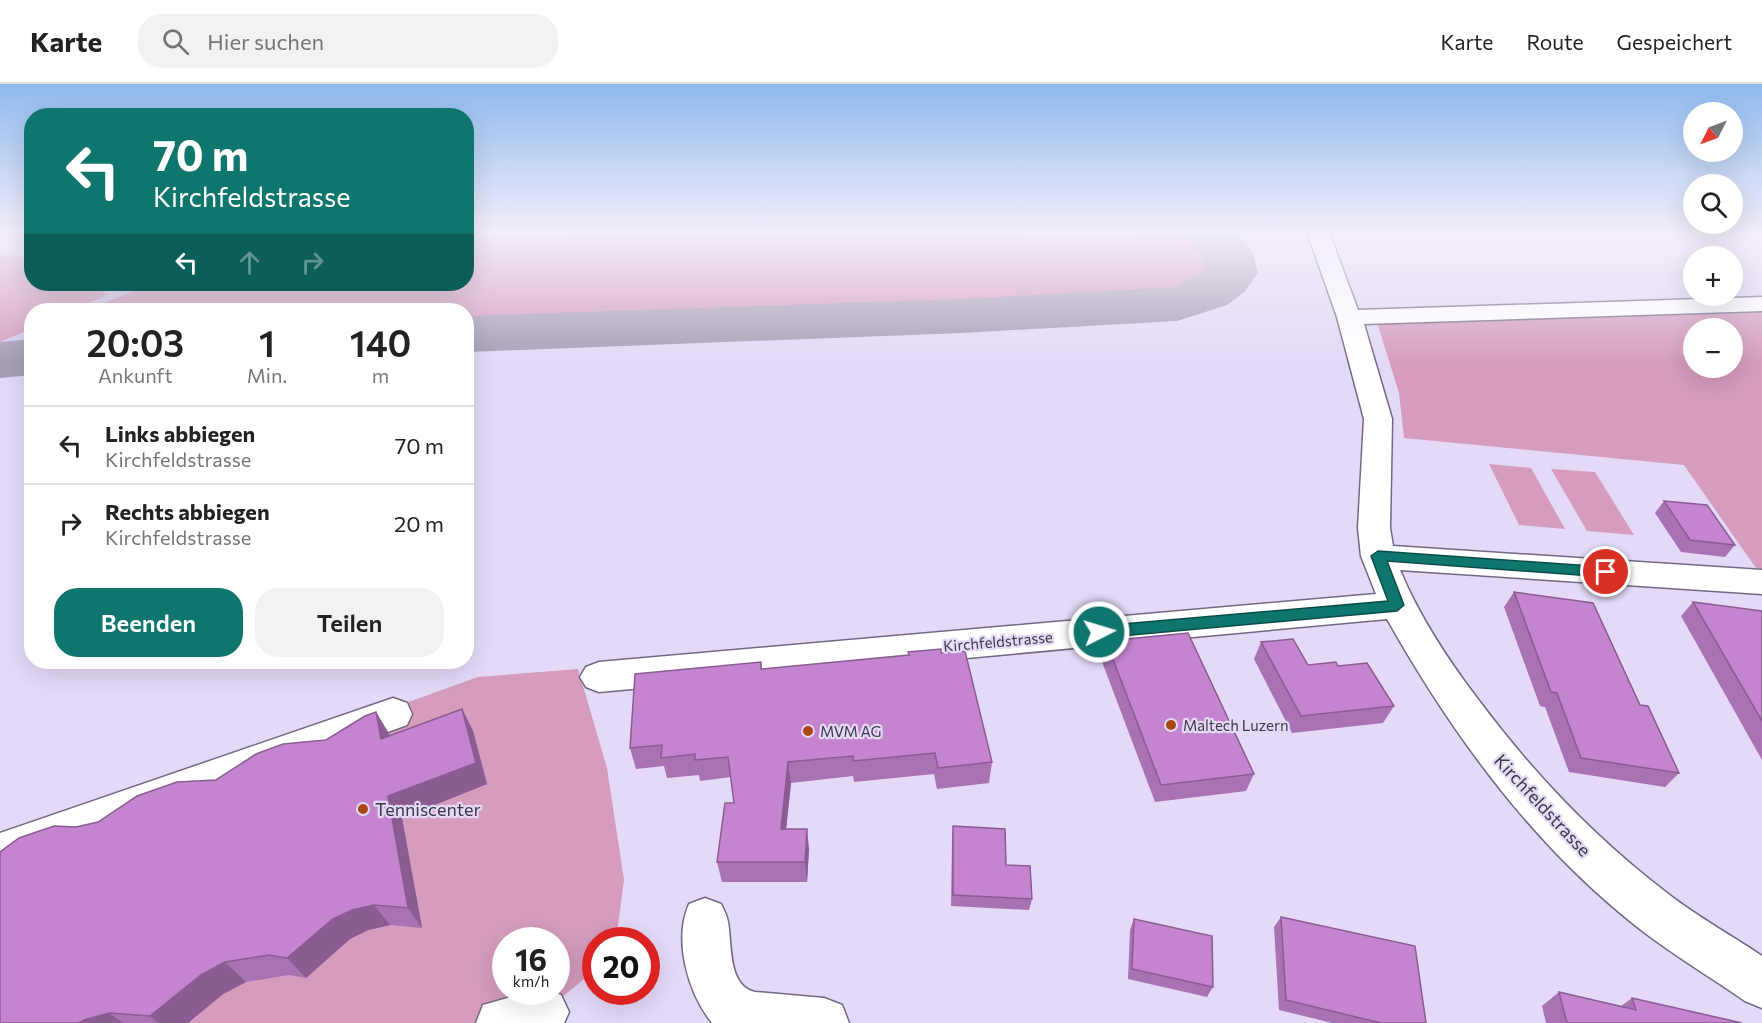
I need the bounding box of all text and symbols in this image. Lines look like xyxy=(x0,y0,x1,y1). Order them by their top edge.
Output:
search box xyxy=(138,14,558,68)
text: Karte xyxy=(30,24,102,58)
icon: search xyxy=(159,25,192,58)
text: Hier suchen xyxy=(207,28,324,55)
text: Karte xyxy=(1440,29,1493,54)
text: Route xyxy=(1526,29,1584,54)
text: Gespeichert xyxy=(1617,29,1732,54)
north arrow xyxy=(1683,102,1743,162)
map controls xyxy=(1683,102,1743,378)
text: 70 m xyxy=(153,128,248,180)
icon: left xyxy=(54,132,132,210)
button: search xyxy=(1683,174,1743,234)
text: Kirchfeldstrasse xyxy=(153,180,351,213)
icon: left xyxy=(170,246,203,279)
icon: ahead xyxy=(233,246,266,279)
icon: right xyxy=(296,246,329,279)
button: + xyxy=(1683,246,1743,306)
button: − xyxy=(1683,318,1743,378)
text: 20:03 xyxy=(87,320,184,364)
text: 1 xyxy=(259,320,275,364)
text: 140 xyxy=(350,320,411,364)
text: Ankunft xyxy=(98,363,173,387)
text: Min. xyxy=(247,363,287,387)
text: m xyxy=(372,363,389,387)
text: Links abbiegen xyxy=(105,420,255,447)
icon: left xyxy=(54,429,87,462)
text: 70 m xyxy=(395,432,444,459)
text: Kirchfeldstrasse xyxy=(105,447,251,471)
text: Rechts abbiegen xyxy=(105,498,270,525)
icon: right xyxy=(54,507,87,540)
text: 20 m xyxy=(394,510,444,537)
text: Kirchfeldstrasse xyxy=(105,525,251,549)
pin xyxy=(1580,546,1631,597)
icon: arrive xyxy=(1589,555,1622,588)
button: Beenden xyxy=(54,588,243,657)
button: Teilen xyxy=(255,588,444,657)
position arrow xyxy=(1067,600,1131,664)
street label: Kirchfeldstrasse xyxy=(943,627,1054,655)
place label: Maltech Luzern xyxy=(1183,716,1289,734)
marker: Maltech Luzern xyxy=(1164,718,1178,732)
place label: MVM AG xyxy=(820,722,882,740)
marker: MVM AG xyxy=(801,724,815,738)
street label: Kirchfeldstrasse xyxy=(1490,749,1596,861)
place label: Tenniscenter xyxy=(375,798,481,820)
marker: Tenniscenter xyxy=(356,802,370,816)
speed limit sign: 20 xyxy=(582,927,660,1005)
text: 16 xyxy=(515,940,547,977)
text: km/h xyxy=(513,972,549,990)

